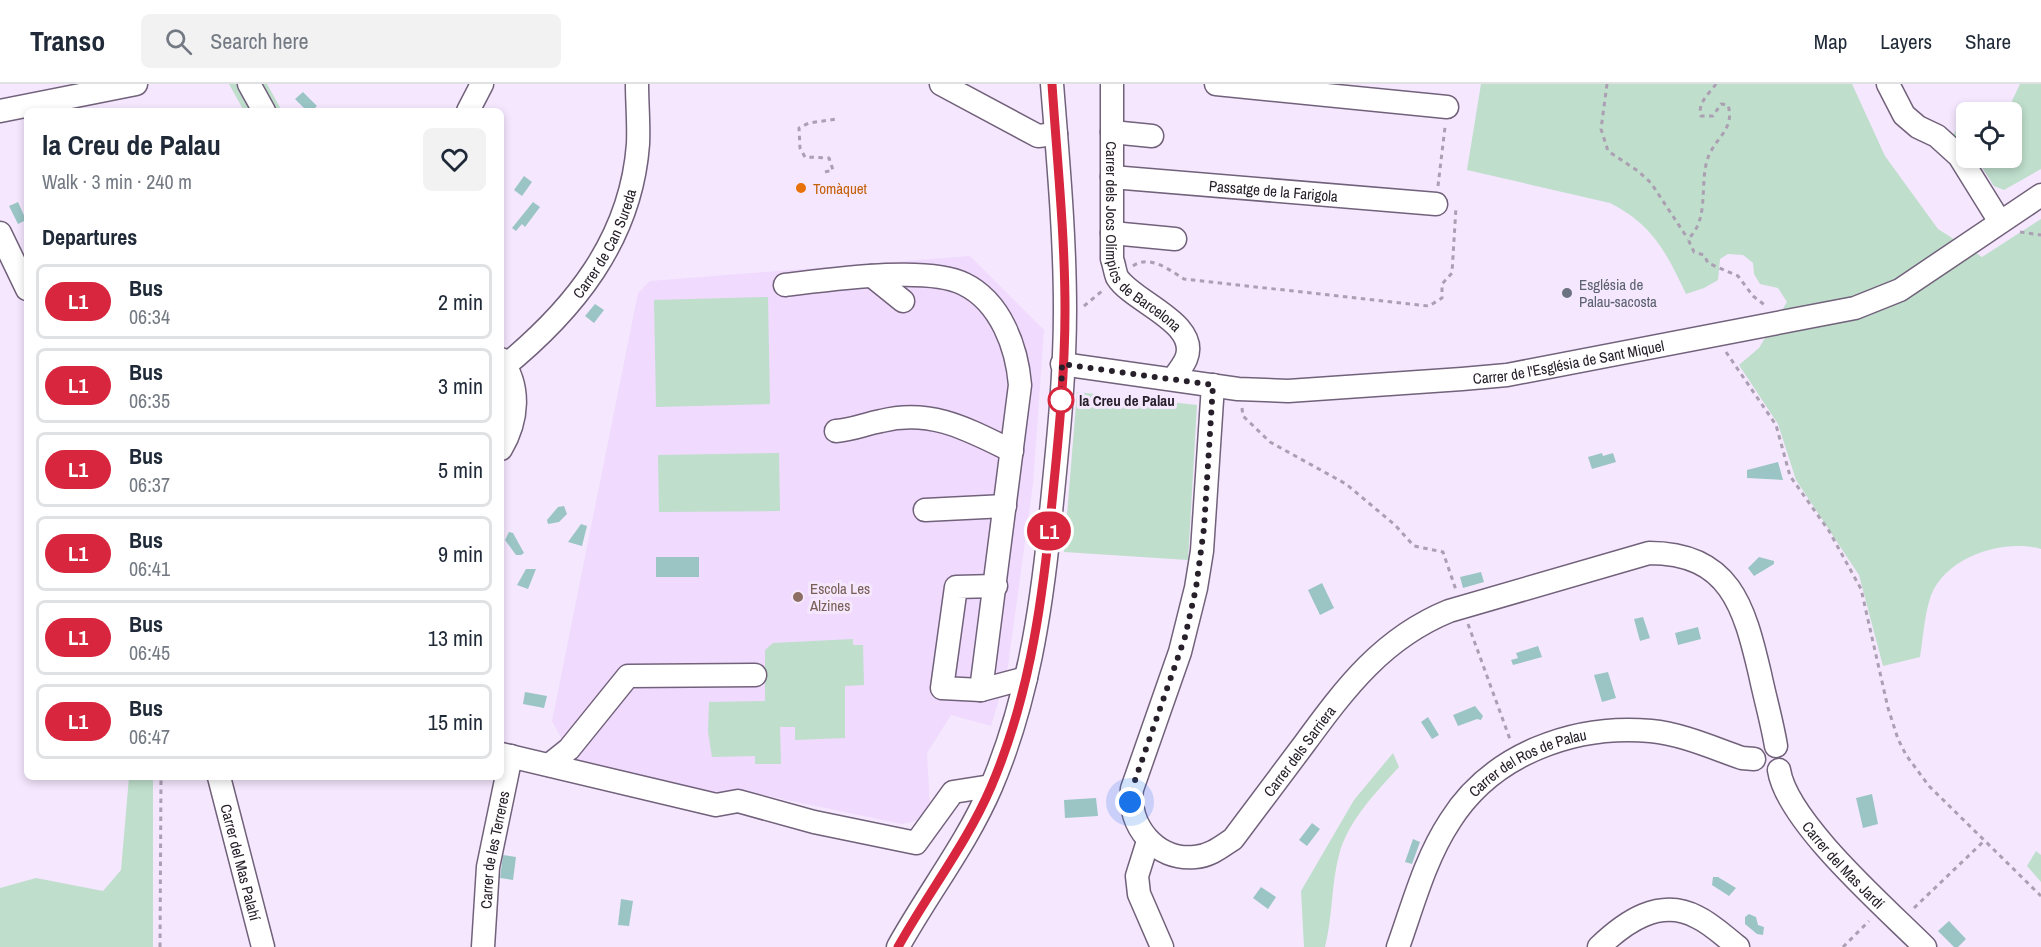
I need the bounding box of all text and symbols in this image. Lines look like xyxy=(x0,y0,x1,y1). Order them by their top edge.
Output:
search box xyxy=(141,14,561,68)
text: Transo xyxy=(30,22,105,60)
icon: search xyxy=(162,25,195,58)
text: Search here xyxy=(210,26,309,56)
text: Map xyxy=(1814,27,1847,56)
text: Layers xyxy=(1880,27,1932,56)
text: Share xyxy=(1965,27,2011,56)
map controls xyxy=(1956,102,2022,168)
button: locate xyxy=(1956,102,2022,168)
text: la Creu de Palau xyxy=(42,126,221,164)
button: heart xyxy=(423,128,486,191)
street label: Carrer dels Jocs Olímpics de Barcelona xyxy=(1102,141,1187,336)
text: Walk · 3 min · 240 m xyxy=(42,168,192,195)
street label: Passatge de la Farigola xyxy=(1208,175,1339,206)
place label: Tomàquet xyxy=(813,178,868,199)
marker: Tomàquet xyxy=(794,181,808,195)
street label: Carrer de Can Sureda xyxy=(567,186,641,302)
text: Departures xyxy=(42,222,137,252)
text: Bus xyxy=(129,273,163,303)
place label: Església de Palau-sacosta xyxy=(1579,274,1657,312)
marker: Església de Palau-sacosta xyxy=(1560,286,1574,300)
text: L1 xyxy=(68,287,88,316)
text: 2 min xyxy=(438,287,483,317)
text: 06:34 xyxy=(129,303,170,330)
street label: Carrer de l'Església de Sant Miquel xyxy=(1472,335,1666,389)
text: Bus xyxy=(129,357,163,387)
text: L1 xyxy=(68,371,88,400)
text: 3 min xyxy=(438,371,483,401)
text: 06:35 xyxy=(129,387,170,414)
marker: la Creu de Palau xyxy=(1048,387,1074,413)
place label: la Creu de Palau xyxy=(1079,390,1175,411)
text: Bus xyxy=(129,441,163,471)
text: L1 xyxy=(68,455,88,484)
text: 5 min xyxy=(438,455,483,485)
text: 06:37 xyxy=(129,471,170,498)
line badge: L1 xyxy=(1022,512,1076,550)
text: L1 xyxy=(1039,517,1059,546)
text: Bus xyxy=(129,525,163,555)
text: L1 xyxy=(68,539,88,568)
text: 9 min xyxy=(438,539,483,569)
text: 06:41 xyxy=(129,555,170,582)
place label: Escola Les Alzines xyxy=(809,578,870,616)
marker: Escola Les Alzines xyxy=(791,590,805,604)
text: Bus xyxy=(129,609,163,639)
text: L1 xyxy=(68,623,88,652)
text: 13 min xyxy=(428,623,483,653)
text: 06:45 xyxy=(129,639,170,666)
text: Bus xyxy=(129,693,163,723)
street label: Carrer dels Sarriera xyxy=(1258,701,1340,801)
text: L1 xyxy=(68,707,88,736)
text: 15 min xyxy=(428,707,483,737)
text: 06:47 xyxy=(129,723,170,750)
street label: Carrer del Ros de Palau xyxy=(1463,724,1588,801)
your location xyxy=(1115,787,1145,817)
street label: Carrer de les Terreres xyxy=(475,789,514,910)
street label: Carrer del Mas Palahí xyxy=(216,802,266,923)
street label: Carrer del Mas Jardí xyxy=(1798,817,1890,914)

